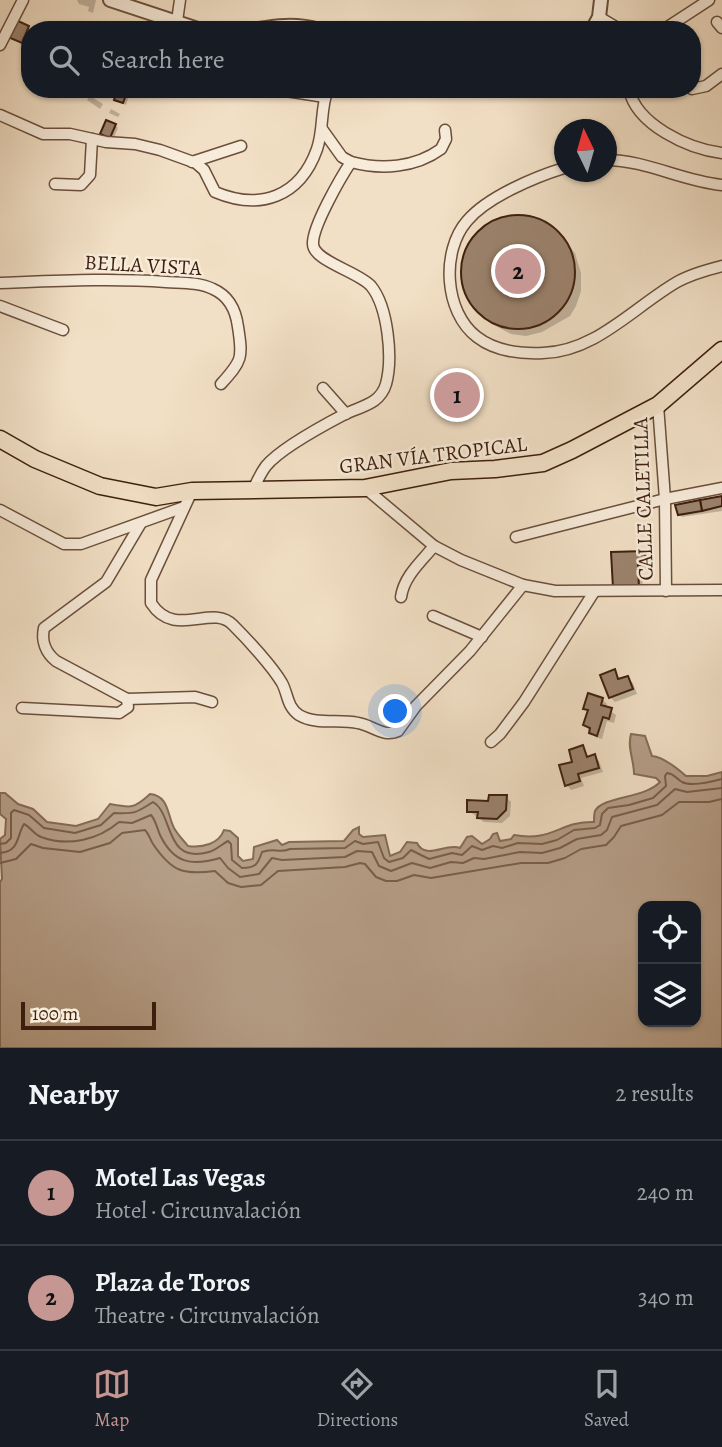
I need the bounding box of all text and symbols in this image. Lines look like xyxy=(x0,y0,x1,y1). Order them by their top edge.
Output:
search box xyxy=(21,21,701,98)
icon: search xyxy=(45,41,83,79)
text: Search here xyxy=(101,42,225,77)
north arrow xyxy=(554,119,617,182)
pin: 2 xyxy=(495,245,541,297)
street label: BELLA VISTA xyxy=(84,248,203,282)
pin: 1 xyxy=(434,369,480,421)
street label: CALLE CALETILLA xyxy=(626,416,660,581)
street label: GRAN VÍA TROPICAL xyxy=(338,430,529,480)
your location xyxy=(378,694,412,728)
map controls xyxy=(638,901,701,1027)
button: locate xyxy=(638,901,701,964)
button: layers xyxy=(638,964,701,1027)
scale bar xyxy=(21,999,156,1031)
text: 100 m xyxy=(32,1001,78,1027)
text: Nearby xyxy=(28,1074,119,1114)
text: 2 results xyxy=(616,1078,694,1109)
text: Motel Las Vegas xyxy=(95,1160,266,1195)
text: 1 xyxy=(47,1177,55,1208)
text: 240 m xyxy=(637,1177,694,1208)
text: Hotel · Circunvalación xyxy=(95,1195,301,1226)
text: Plaza de Toros xyxy=(95,1265,250,1300)
text: 2 xyxy=(45,1282,57,1313)
text: 340 m xyxy=(638,1282,694,1313)
text: Theatre · Circunvalación xyxy=(95,1300,320,1331)
tab: Map xyxy=(93,1365,131,1433)
tab: Directions xyxy=(317,1365,398,1433)
tab: Saved xyxy=(584,1365,629,1433)

